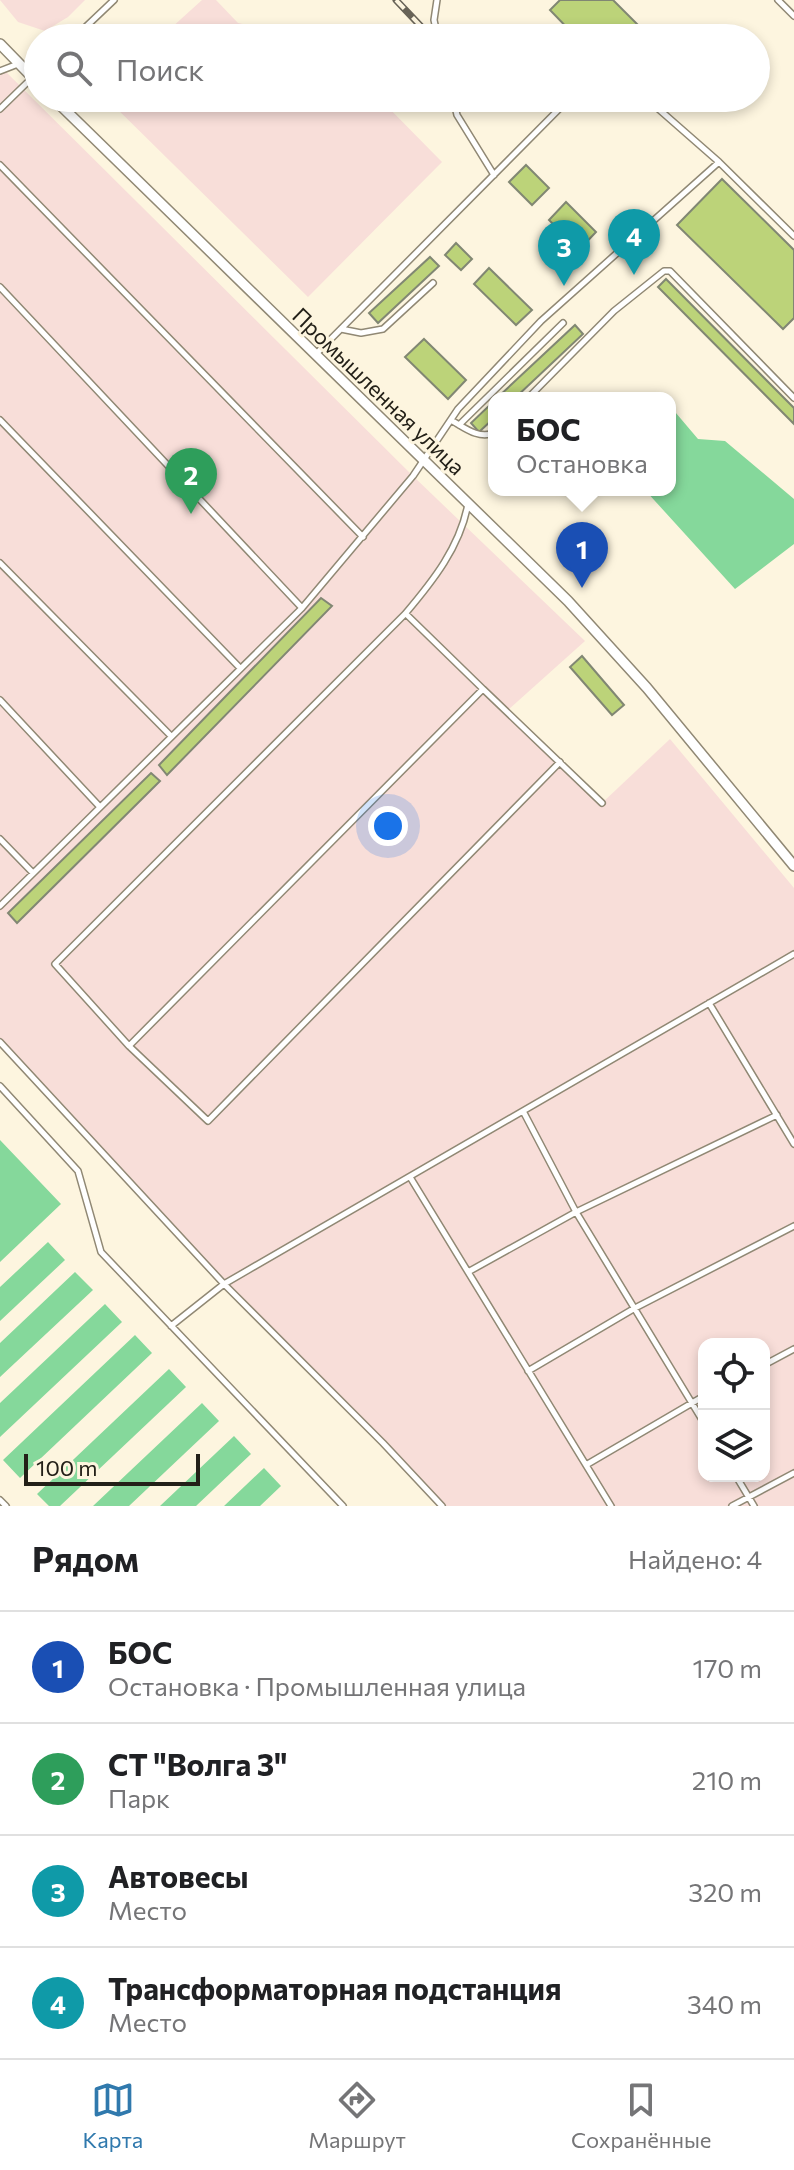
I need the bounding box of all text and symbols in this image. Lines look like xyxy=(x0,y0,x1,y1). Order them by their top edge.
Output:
search box xyxy=(24,24,770,112)
icon: search xyxy=(52,46,96,90)
text: Поиск xyxy=(116,50,204,87)
pin: 4 xyxy=(608,209,660,275)
pin: 3 xyxy=(538,220,590,286)
street label: Промышленная улица xyxy=(287,302,471,480)
popup xyxy=(488,392,676,496)
text: БОС xyxy=(516,410,581,447)
text: Остановка xyxy=(516,447,648,478)
pin: 2 xyxy=(165,448,217,514)
pin: 1 xyxy=(556,522,608,588)
your location xyxy=(368,806,408,846)
map controls xyxy=(698,1338,770,1482)
button: locate xyxy=(698,1338,770,1410)
button: layers xyxy=(698,1410,770,1482)
scale bar xyxy=(24,1450,200,1486)
text: 100 m xyxy=(36,1454,98,1481)
text: Рядом xyxy=(32,1537,139,1579)
text: Найдено: 4 xyxy=(628,1543,762,1574)
text: БОС xyxy=(108,1633,172,1670)
text: 1 xyxy=(52,1652,64,1683)
text: 170 m xyxy=(693,1652,762,1683)
text: Остановка · Промышленная улица xyxy=(108,1670,526,1701)
text: СТ "Волга 3" xyxy=(108,1745,287,1782)
text: 2 xyxy=(51,1764,65,1795)
text: 210 m xyxy=(692,1764,762,1795)
text: Парк xyxy=(108,1782,170,1813)
text: Автовесы xyxy=(108,1857,248,1894)
text: 3 xyxy=(50,1876,66,1907)
text: 320 m xyxy=(688,1876,762,1907)
text: Место xyxy=(108,1894,187,1925)
text: Трансформаторная подстанция xyxy=(108,1969,562,2006)
text: 4 xyxy=(50,1988,66,2019)
text: 340 m xyxy=(687,1988,762,2019)
text: Место xyxy=(108,2006,187,2037)
tab: Карта xyxy=(83,2078,143,2153)
tab: Маршрут xyxy=(308,2078,406,2153)
tab: Сохранённые xyxy=(571,2078,711,2153)

